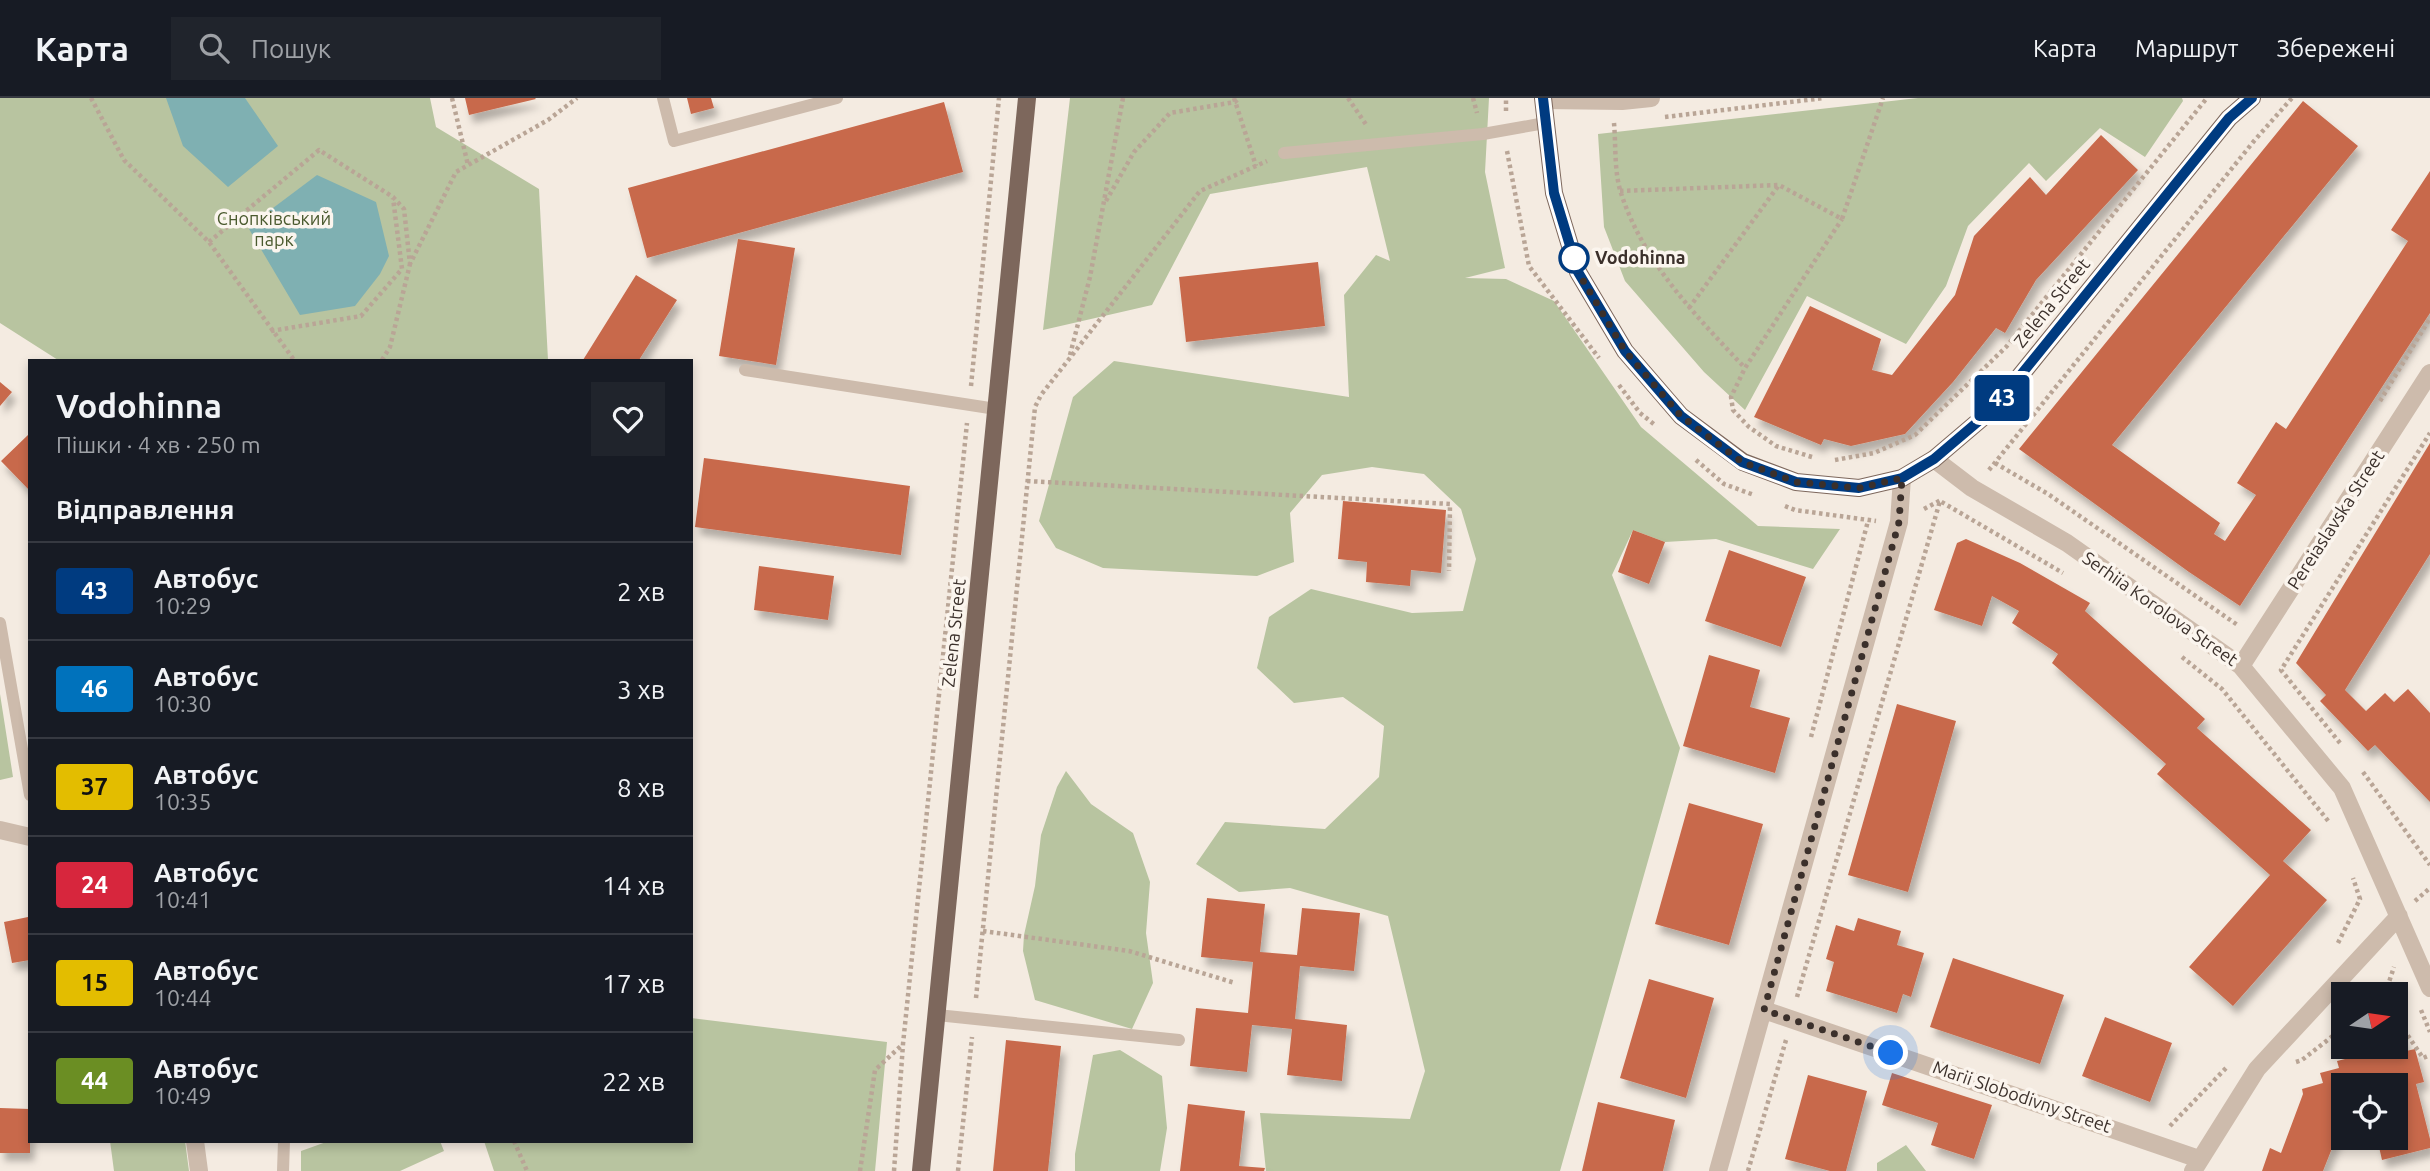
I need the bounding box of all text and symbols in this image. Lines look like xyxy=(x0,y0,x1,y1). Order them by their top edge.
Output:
search box xyxy=(171,17,661,80)
icon: search xyxy=(195,29,233,67)
text: Карта xyxy=(35,30,129,67)
text: Пошук xyxy=(251,34,331,63)
text: Карта xyxy=(2033,35,2097,62)
text: Маршрут xyxy=(2135,35,2238,62)
text: Збережені xyxy=(2276,35,2395,62)
park label: Снопківський парк xyxy=(217,208,331,249)
marker: Vodohinna xyxy=(1559,243,1589,273)
place label: Vodohinna xyxy=(1595,247,1686,267)
street label: Zelena Street xyxy=(2009,254,2093,351)
line badge: 43 xyxy=(1970,375,2034,421)
button: heart xyxy=(591,382,665,456)
text: 43 xyxy=(1988,384,2016,411)
text: Vodohinna xyxy=(56,387,222,424)
text: Пішки · 4 хв · 250 m xyxy=(56,432,261,457)
street label: Pereiaslavska Street xyxy=(2283,446,2388,593)
text: Відправлення xyxy=(56,495,234,524)
street label: Serhiia Korolova Street xyxy=(2079,547,2242,669)
text: Автобус xyxy=(154,564,258,593)
text: 43 xyxy=(81,577,108,604)
text: 2 хв xyxy=(617,577,665,606)
street label: Zelena Street xyxy=(937,578,969,688)
text: 10:29 xyxy=(154,593,212,618)
text: Автобус xyxy=(154,662,258,691)
text: 46 xyxy=(81,675,108,702)
text: 3 хв xyxy=(617,675,665,704)
text: 10:30 xyxy=(154,691,212,716)
text: Автобус xyxy=(154,760,258,789)
text: 37 xyxy=(81,773,108,800)
text: 8 хв xyxy=(617,773,665,802)
text: 10:35 xyxy=(154,789,212,814)
text: Автобус xyxy=(154,858,258,887)
text: 24 xyxy=(81,871,108,898)
text: 14 хв xyxy=(602,871,665,900)
text: 10:41 xyxy=(154,887,212,912)
text: Автобус xyxy=(154,956,258,985)
text: 15 xyxy=(81,969,108,996)
text: 17 хв xyxy=(602,969,665,998)
north arrow xyxy=(2331,982,2408,1059)
map controls xyxy=(2331,982,2408,1150)
text: 10:44 xyxy=(154,985,212,1010)
your location xyxy=(1873,1035,1908,1070)
text: Автобус xyxy=(154,1054,258,1083)
street label: Marii Slobodivny Street xyxy=(1931,1056,2114,1136)
text: 44 xyxy=(81,1067,108,1094)
text: 22 хв xyxy=(602,1067,665,1096)
button: locate xyxy=(2331,1073,2408,1150)
text: 10:49 xyxy=(154,1083,212,1108)

